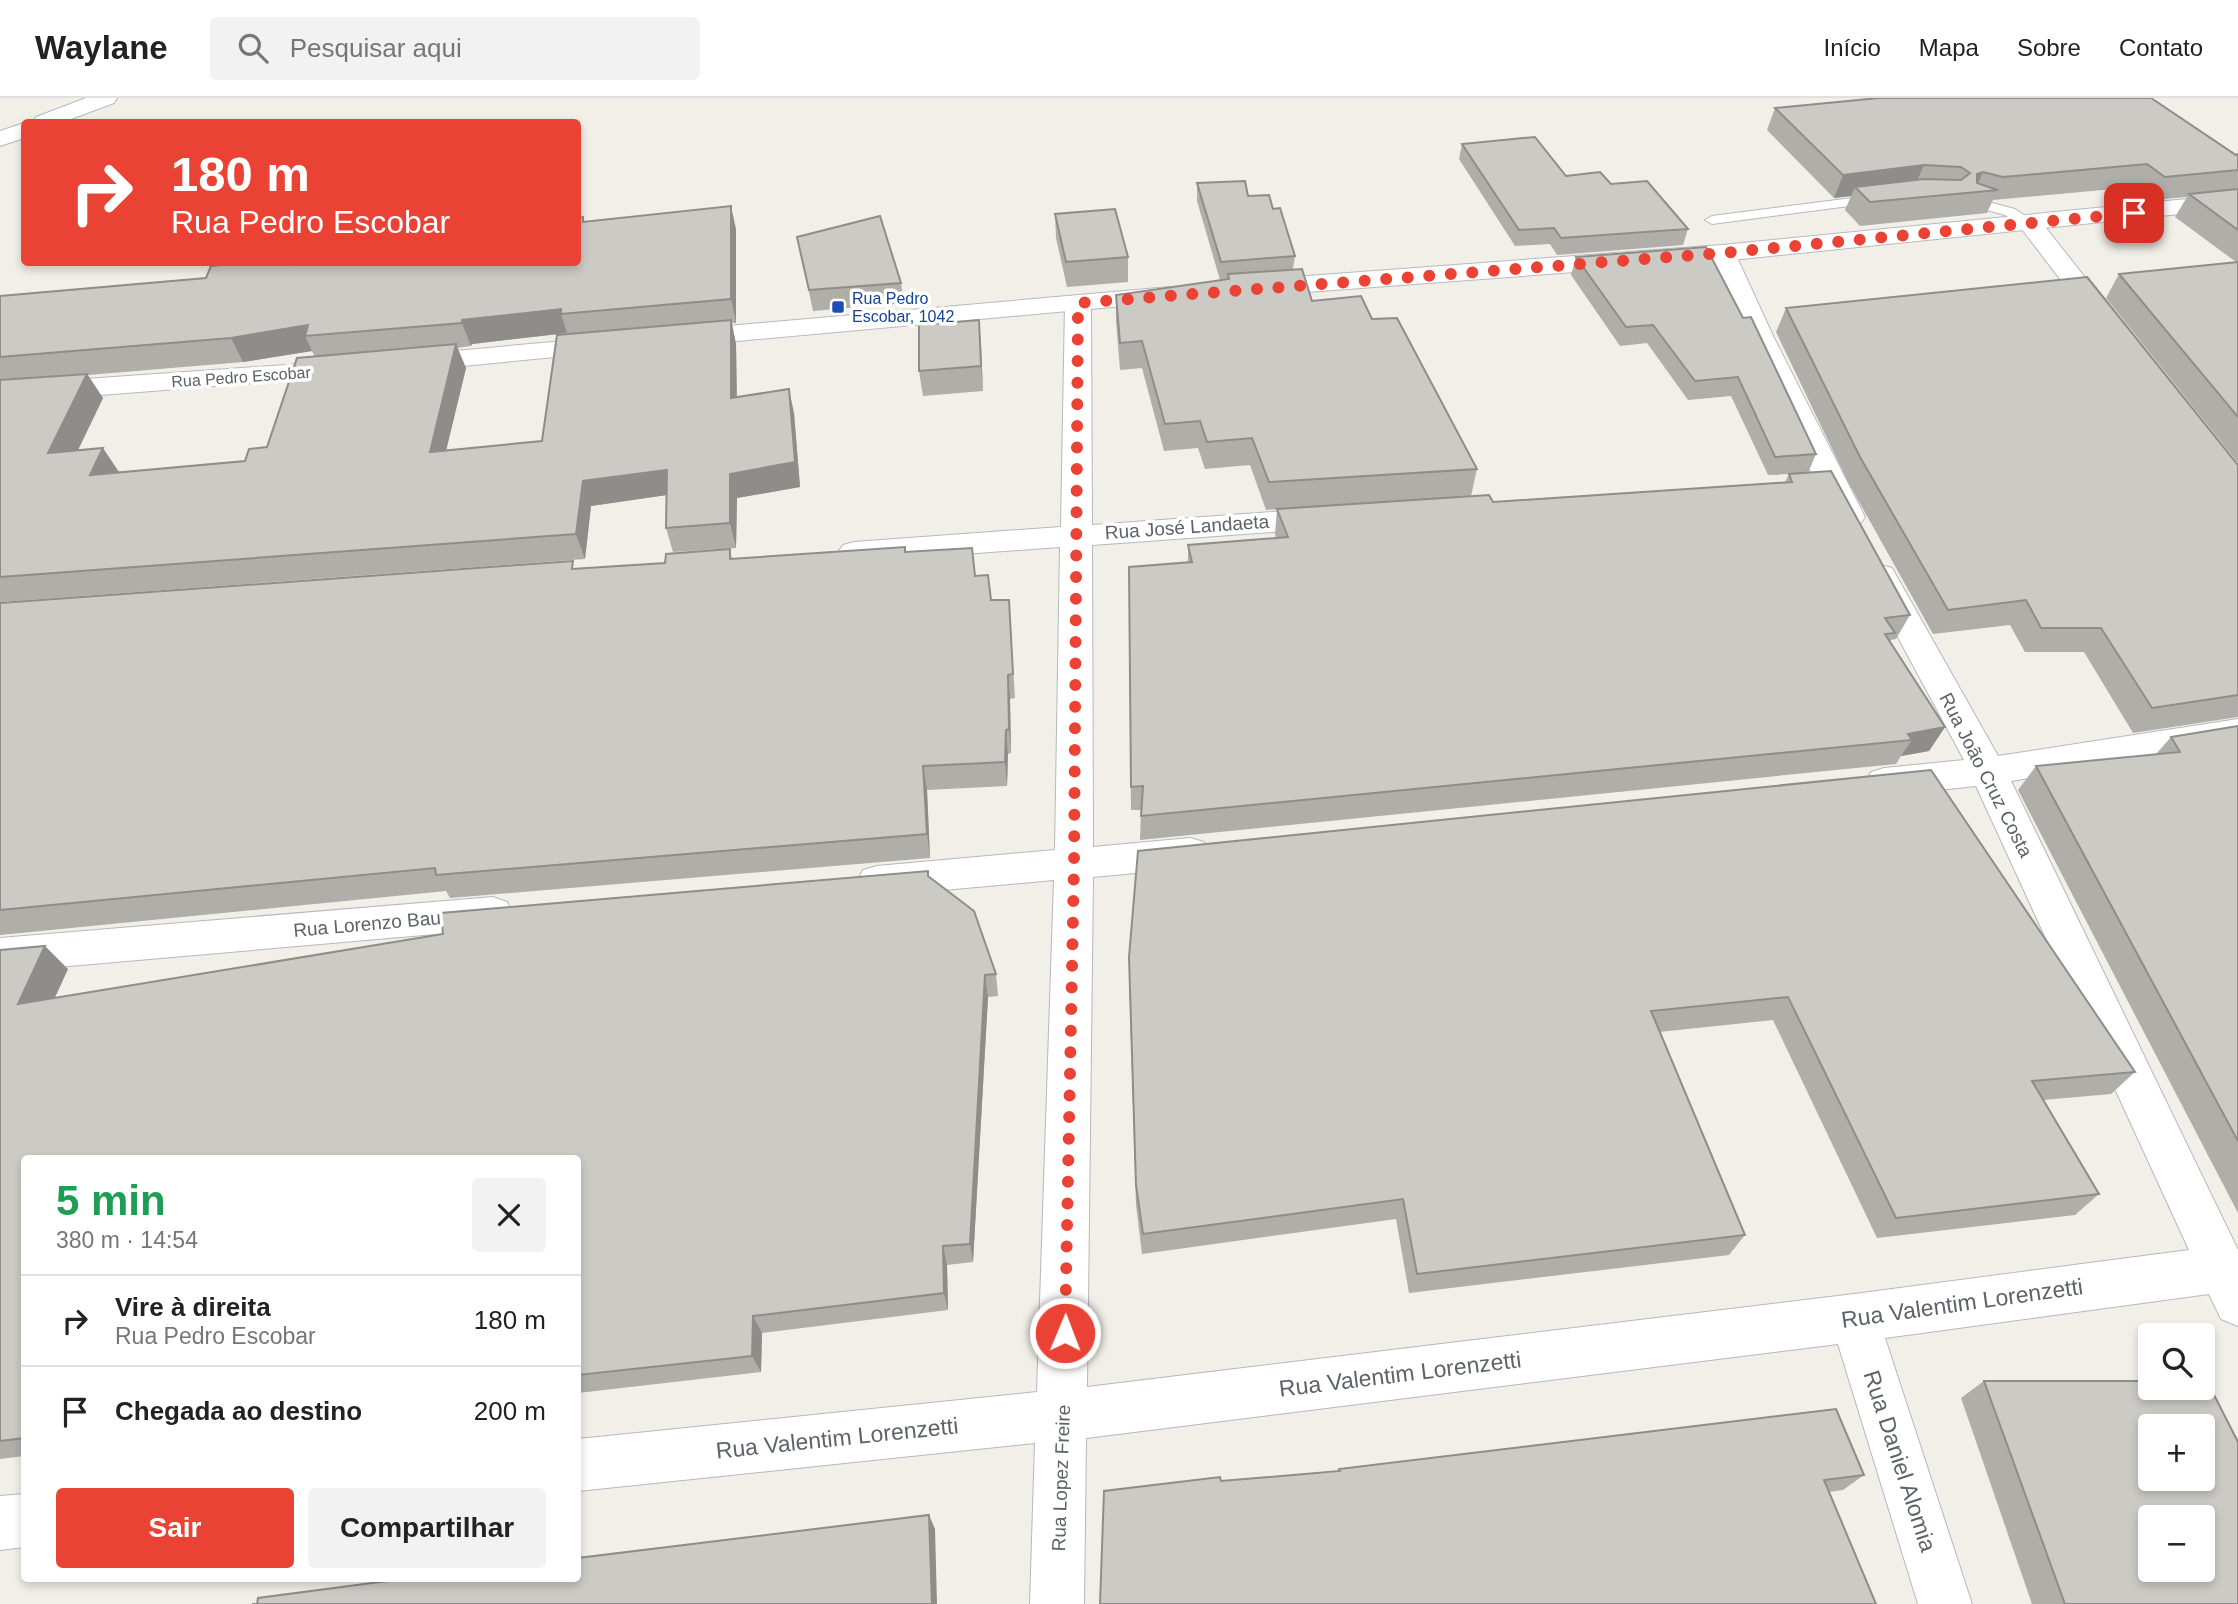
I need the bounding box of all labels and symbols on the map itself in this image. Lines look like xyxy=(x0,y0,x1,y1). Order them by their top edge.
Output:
pin xyxy=(2104,183,2164,243)
place label: Rua Pedro Escobar, 1042 xyxy=(852,290,954,325)
marker: Rua Pedro Escobar, 1042 xyxy=(830,299,846,315)
street label: Rua Pedro Escobar xyxy=(171,364,312,390)
street label: Rua José Landaeta xyxy=(1104,511,1270,543)
street label: Rua João Cruz Costa xyxy=(1935,689,2037,861)
street label: Rua Lorenzo Bau xyxy=(292,907,442,941)
street label: Rua Valentim Lorenzetti xyxy=(1839,1273,2085,1333)
position arrow xyxy=(1028,1296,1102,1370)
street label: Rua Valentim Lorenzetti xyxy=(1277,1346,1523,1402)
street label: Rua Daniel Alomia xyxy=(1858,1367,1942,1555)
street label: Rua Lopez Freire xyxy=(1048,1404,1074,1552)
street label: Rua Valentim Lorenzetti xyxy=(714,1412,960,1464)

